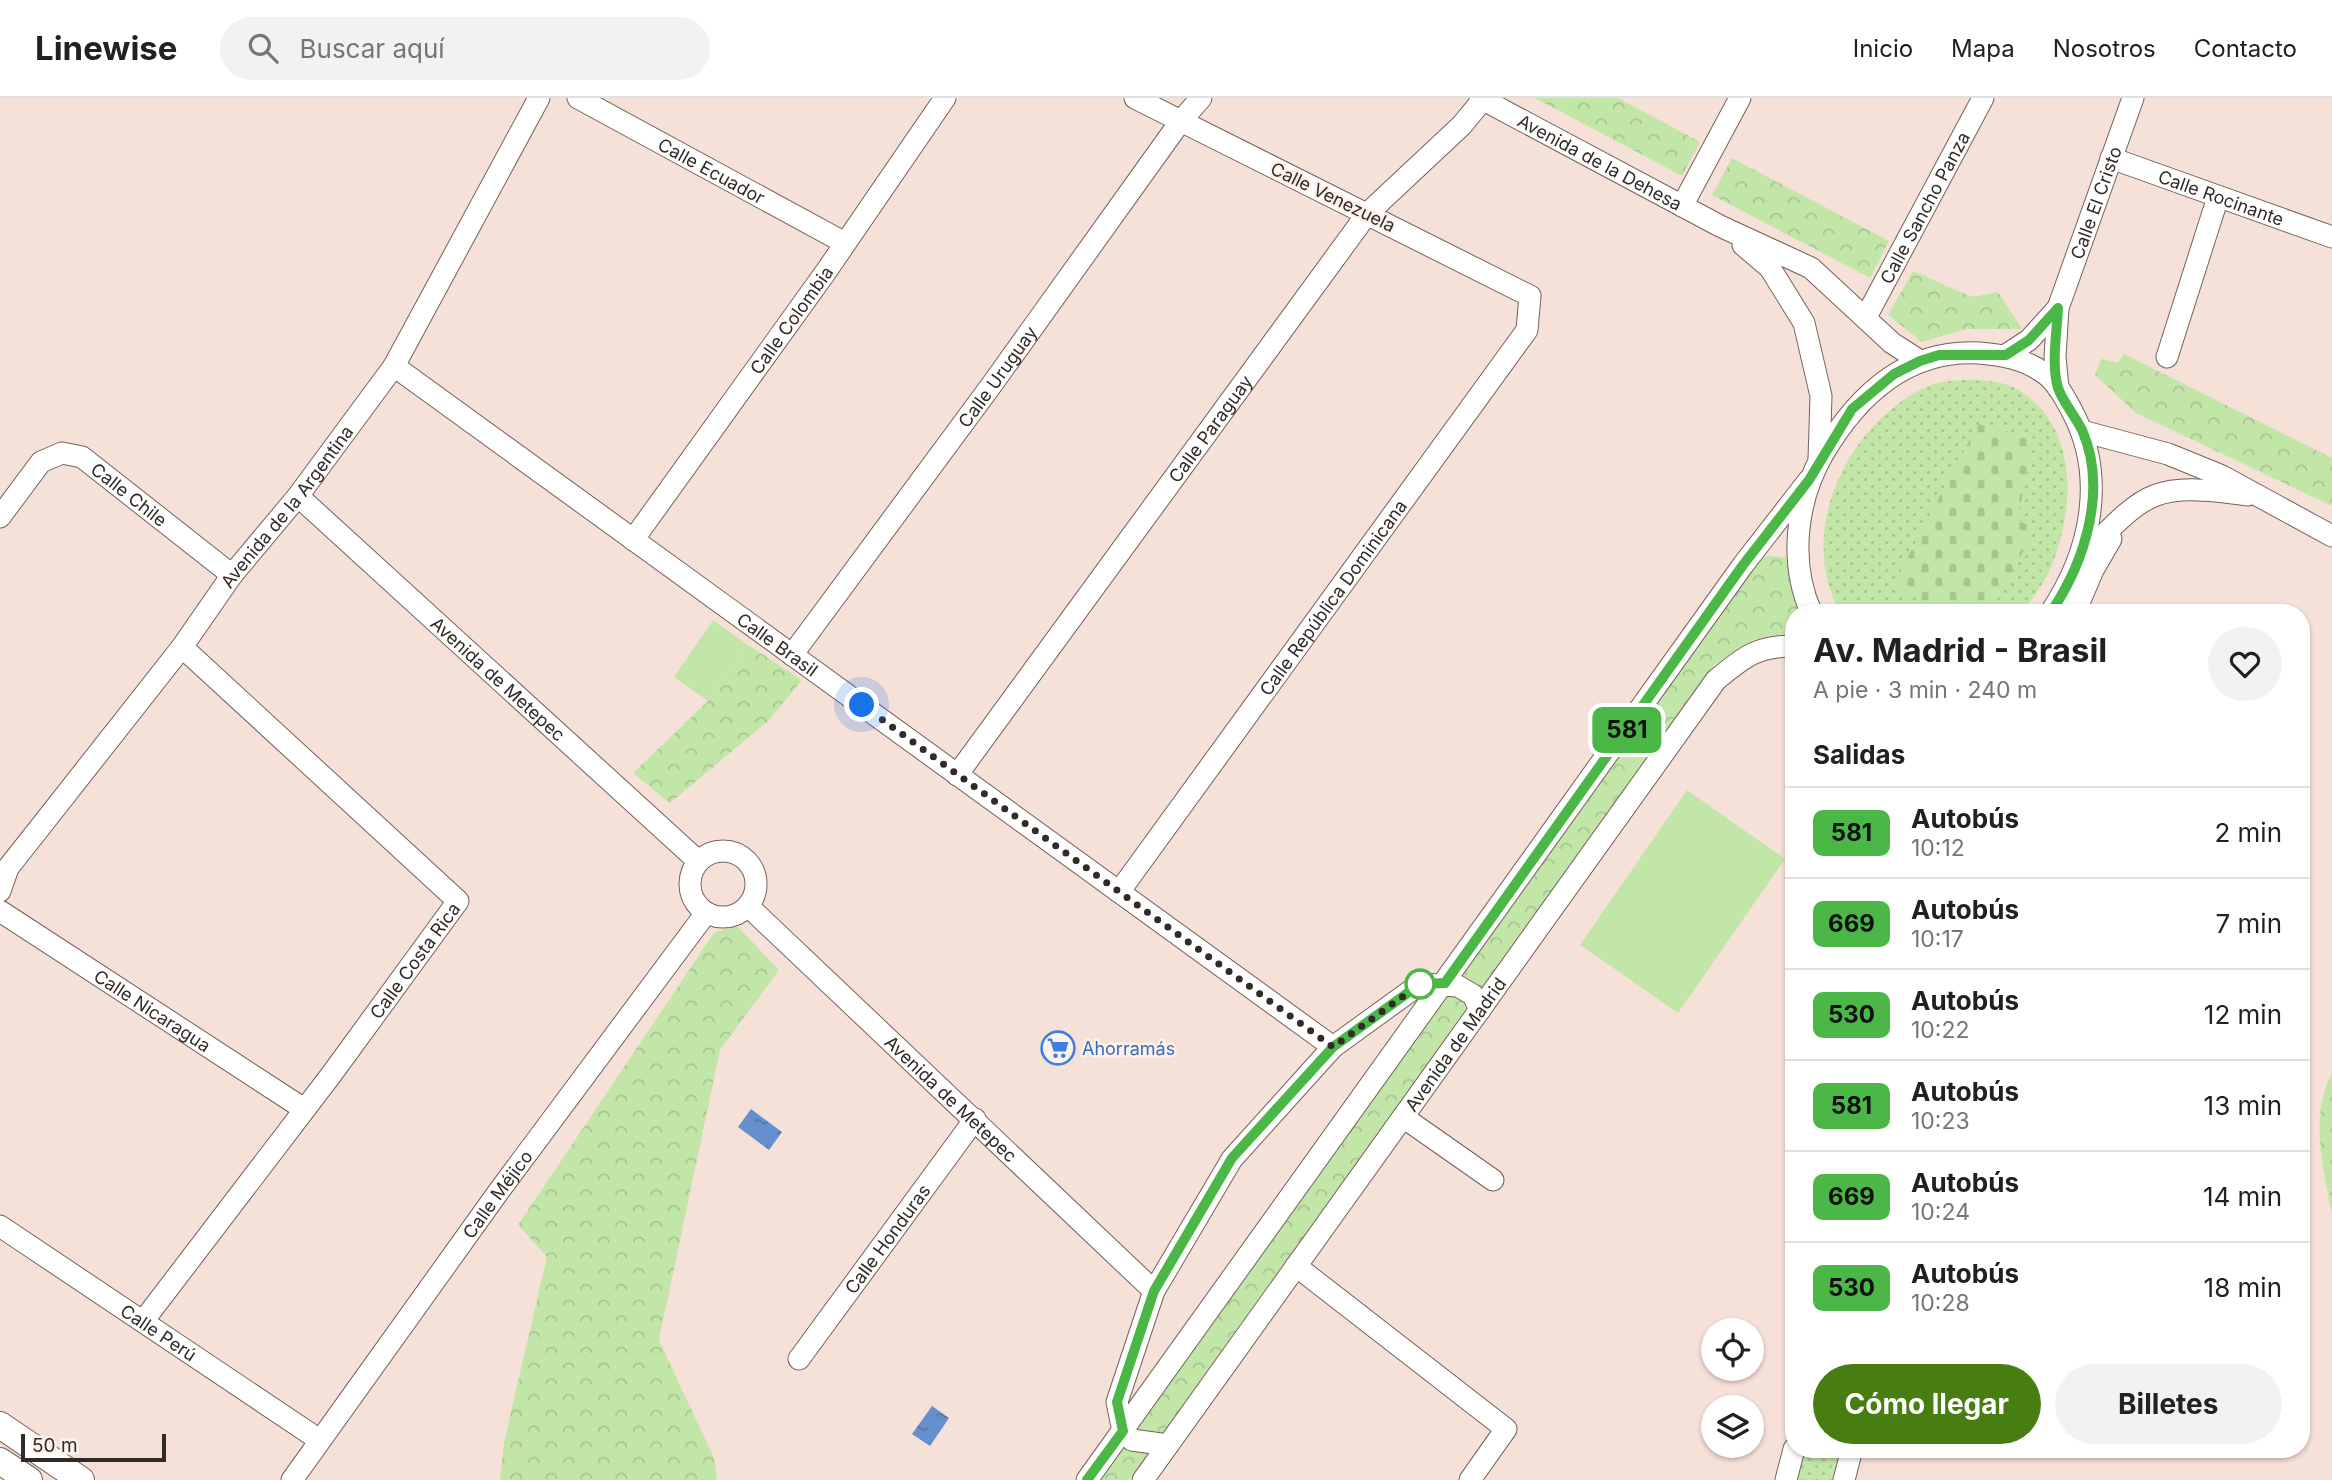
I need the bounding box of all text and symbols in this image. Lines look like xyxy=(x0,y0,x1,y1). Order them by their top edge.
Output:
search box xyxy=(220,17,710,80)
text: Linewise xyxy=(35,28,178,68)
icon: search xyxy=(244,29,282,67)
text: Buscar aquí xyxy=(300,33,445,64)
text: Inicio xyxy=(1853,34,1913,63)
text: Mapa xyxy=(1951,34,2015,63)
text: Nosotros xyxy=(2053,34,2156,63)
text: Contacto xyxy=(2194,34,2297,63)
street label: Avenida de la Dehesa xyxy=(1514,110,1686,214)
street label: Calle Sancho Panza xyxy=(1875,128,1974,287)
street label: Calle Ecuador xyxy=(655,133,769,208)
street label: Calle El Cristo xyxy=(2066,143,2125,262)
street label: Calle Venezuela xyxy=(1267,158,1399,236)
street label: Calle Rocinante xyxy=(2156,165,2287,229)
street label: Calle Colombia xyxy=(745,262,837,378)
street label: Calle Uruguay xyxy=(954,322,1041,431)
street label: Calle Paraguay xyxy=(1164,371,1256,486)
street label: Avenida de la Argentina xyxy=(216,421,357,591)
street label: Calle Chile xyxy=(87,458,171,530)
street label: Calle República Dominicana xyxy=(1255,495,1411,699)
street label: Calle Brasil xyxy=(733,608,822,681)
street label: Avenida de Metepec xyxy=(427,612,570,745)
button: heart xyxy=(2208,627,2282,701)
text: Av. Madrid - Brasil xyxy=(1813,630,2107,670)
text: A pie · 3 min · 240 m xyxy=(1813,676,2037,704)
your location xyxy=(844,687,879,722)
line badge: 581 xyxy=(1587,707,1667,753)
text: 581 xyxy=(1606,715,1648,744)
text: Salidas xyxy=(1813,739,1905,770)
text: Autobús xyxy=(1911,803,2019,834)
text: 2 min xyxy=(2214,817,2282,848)
text: 581 xyxy=(1831,818,1872,847)
text: 10:12 xyxy=(1911,834,1965,862)
text: Autobús xyxy=(1911,894,2019,925)
street label: Calle Costa Rica xyxy=(365,898,464,1023)
text: 7 min xyxy=(2216,908,2282,939)
text: 669 xyxy=(1828,909,1875,938)
text: 10:17 xyxy=(1911,925,1964,953)
street label: Calle Nicaragua xyxy=(90,965,215,1056)
unlabelled marker xyxy=(1405,969,1435,999)
street label: Avenida de Madrid xyxy=(1400,973,1510,1115)
text: Autobús xyxy=(1911,985,2019,1016)
text: 12 min xyxy=(2204,999,2282,1030)
text: 530 xyxy=(1828,1000,1875,1029)
text: 10:22 xyxy=(1911,1016,1970,1044)
supermarket icon: Ahorramás xyxy=(1039,1029,1077,1067)
street label: Avenida de Metepec xyxy=(881,1031,1022,1166)
place label: Ahorramás xyxy=(1082,1038,1175,1059)
text: Autobús xyxy=(1911,1076,2019,1107)
text: 13 min xyxy=(2204,1090,2282,1121)
text: 581 xyxy=(1831,1091,1872,1120)
text: 10:23 xyxy=(1911,1107,1970,1135)
street label: Calle Méjico xyxy=(458,1146,536,1242)
text: Autobús xyxy=(1911,1167,2019,1198)
street label: Calle Honduras xyxy=(840,1180,934,1298)
text: 14 min xyxy=(2203,1181,2282,1212)
text: 669 xyxy=(1828,1182,1875,1211)
text: 10:24 xyxy=(1911,1198,1970,1226)
text: Autobús xyxy=(1911,1258,2019,1289)
text: 18 min xyxy=(2204,1272,2282,1303)
text: 530 xyxy=(1828,1273,1875,1302)
text: 10:28 xyxy=(1911,1289,1970,1317)
street label: Calle Perú xyxy=(117,1299,201,1365)
map controls xyxy=(1701,1318,1764,1458)
button: locate xyxy=(1701,1318,1764,1381)
button: Cómo llegar xyxy=(1813,1364,2041,1444)
button: Billetes xyxy=(2055,1364,2282,1444)
button: layers xyxy=(1701,1395,1764,1458)
scale bar xyxy=(21,1431,166,1463)
text: 50 m xyxy=(32,1434,78,1457)

